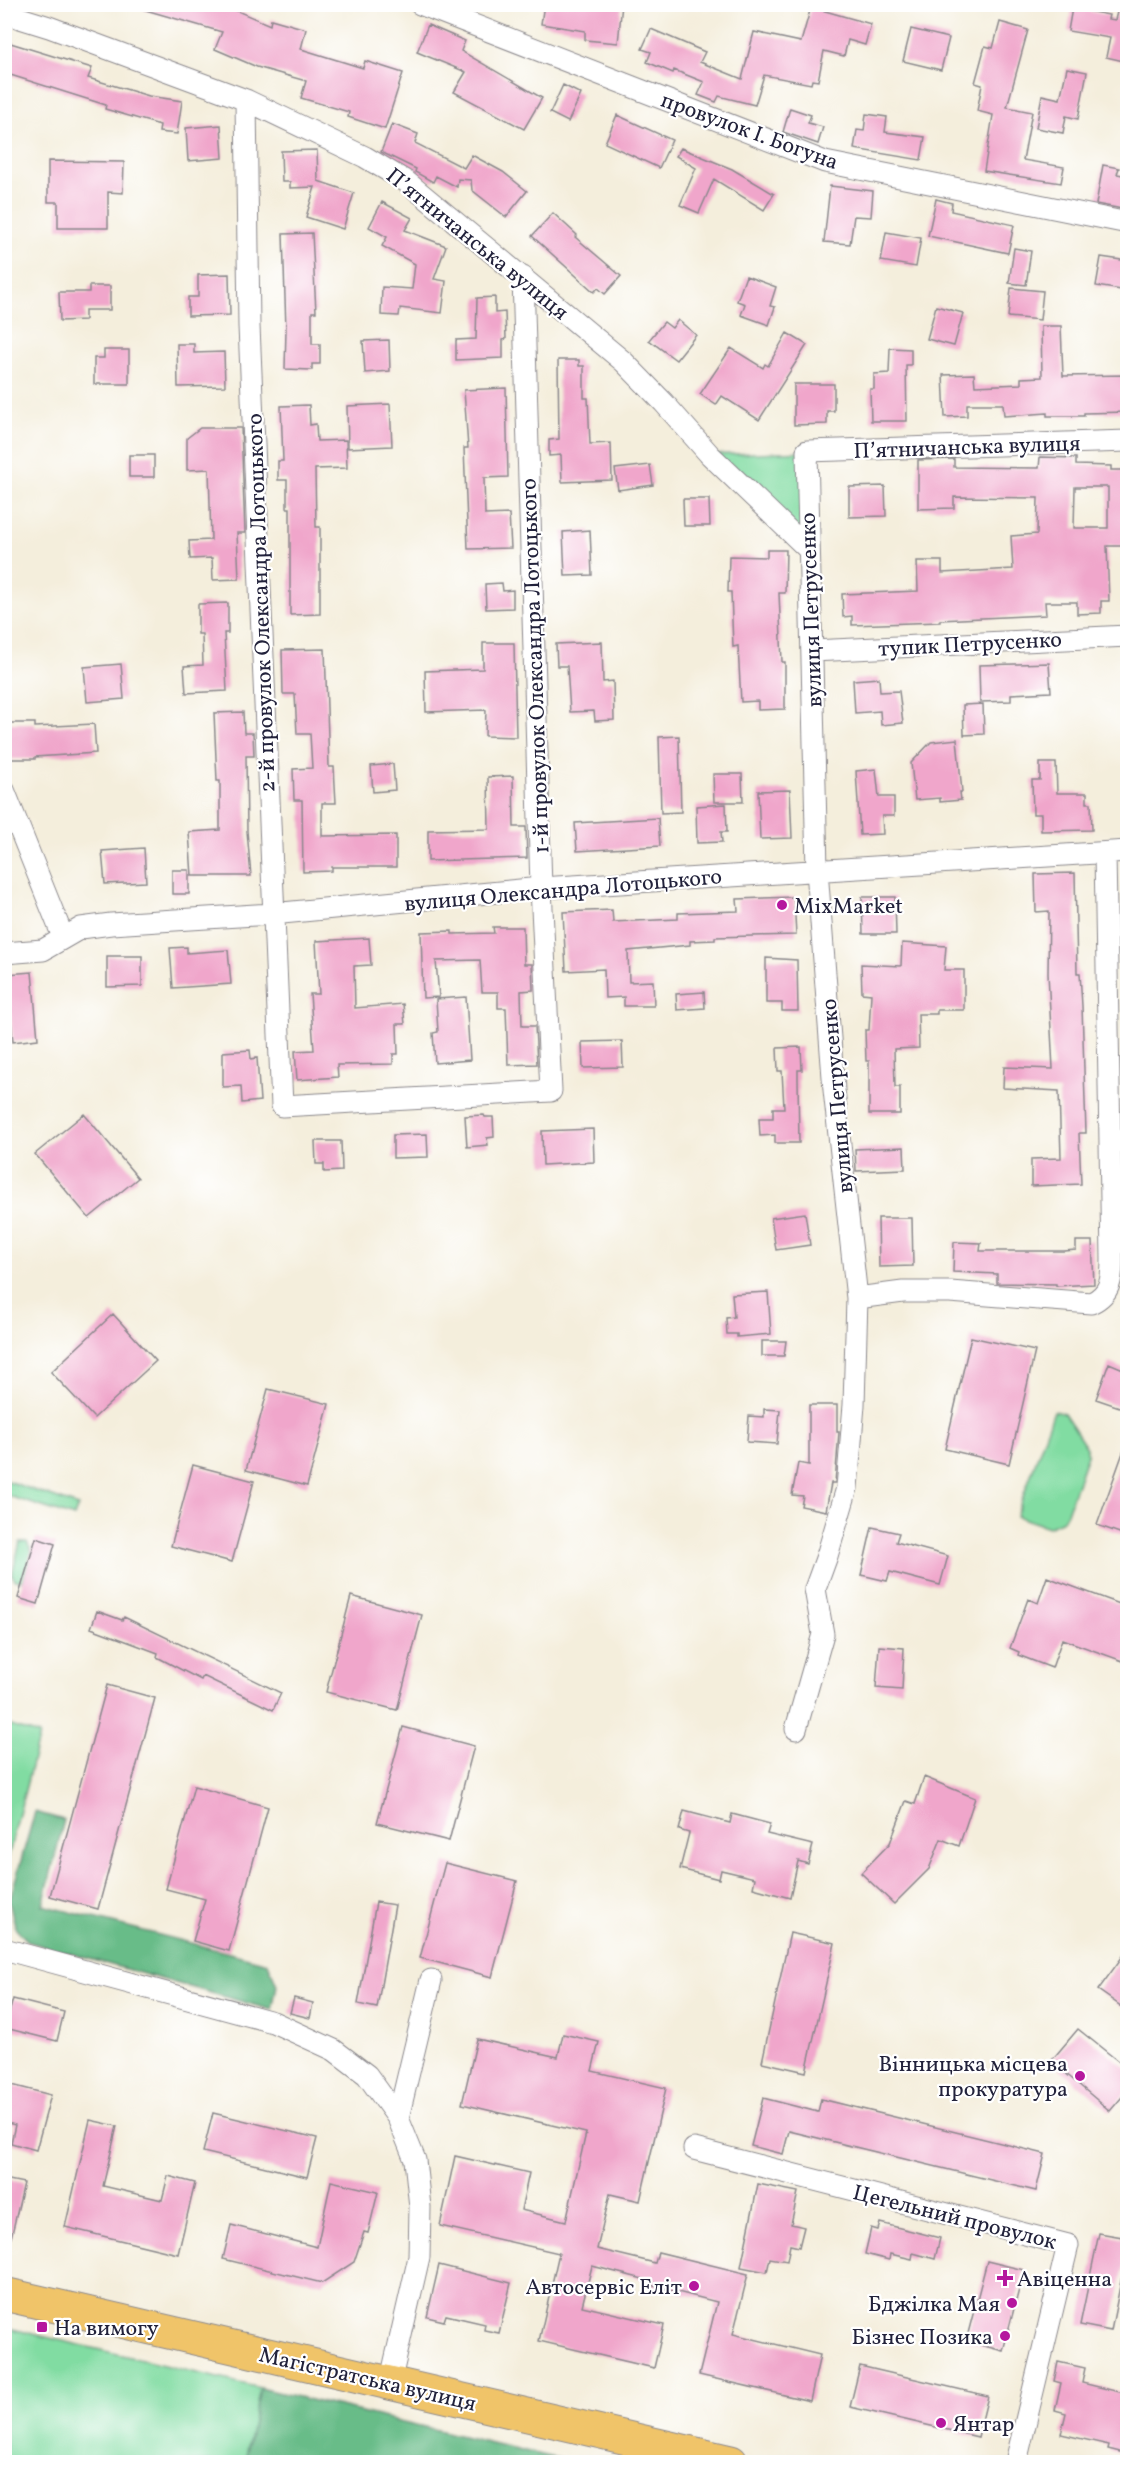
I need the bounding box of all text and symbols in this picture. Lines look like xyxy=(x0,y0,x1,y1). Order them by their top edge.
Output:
street label: провулок І. Богуна xyxy=(656,86,842,179)
street label: Пʼятничанська вулиця xyxy=(378,161,574,328)
street label: 2-й провулок Олександра Лотоцького xyxy=(240,413,285,793)
street label: Пʼятничанська вулиця xyxy=(853,429,1081,468)
street label: 1-й провулок Олександра Лотоцького xyxy=(514,478,559,854)
street label: вулиця Петрусенко xyxy=(794,512,831,708)
street label: тупик Петрусенко xyxy=(878,625,1063,666)
street label: вулиця Олександра Лотоцького xyxy=(403,862,723,921)
place label: MixMarket xyxy=(794,892,903,923)
marker: MixMarket xyxy=(775,898,789,912)
street label: вулиця Петрусенко xyxy=(815,997,862,1194)
place label: Вінницька місцева прокуратура xyxy=(878,2050,1068,2106)
marker: Вінницька місцева прокуратура xyxy=(1073,2069,1087,2083)
street label: Цегельний провулок xyxy=(849,2178,1060,2259)
place label: Авіценна xyxy=(1017,2265,1112,2296)
marker: Авіценна xyxy=(998,2271,1012,2285)
place label: Автосервіс Еліт xyxy=(526,2273,682,2304)
marker: Автосервіс Еліт xyxy=(687,2279,701,2293)
place label: Бджілка Мая xyxy=(868,2290,1000,2321)
marker: Бджілка Мая xyxy=(1005,2296,1019,2310)
place label: На вимогу xyxy=(54,2314,159,2345)
marker: На вимогу xyxy=(35,2320,49,2334)
place label: Бізнес Позика xyxy=(852,2323,993,2354)
marker: Бізнес Позика xyxy=(998,2329,1012,2343)
street label: Магістратська вулиця xyxy=(256,2340,479,2420)
place label: Янтар xyxy=(953,2410,1014,2441)
marker: Янтар xyxy=(934,2416,948,2430)

